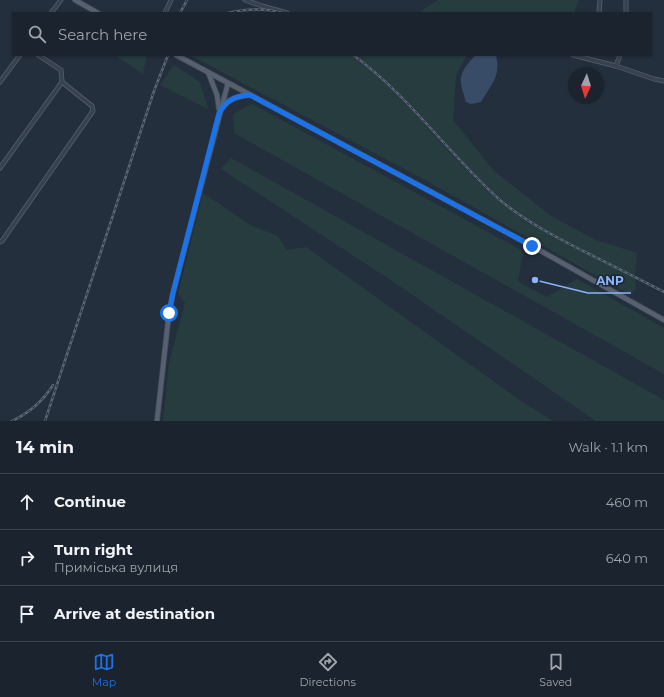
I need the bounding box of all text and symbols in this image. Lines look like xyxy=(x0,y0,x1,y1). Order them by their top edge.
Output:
search box xyxy=(12,12,652,56)
icon: search xyxy=(26,23,48,45)
text: Search here xyxy=(58,25,147,44)
north arrow xyxy=(568,68,604,104)
route end xyxy=(523,237,541,255)
callout: ANP xyxy=(588,269,631,293)
text: ANP xyxy=(595,273,624,288)
route start xyxy=(160,304,178,322)
text: 14 min xyxy=(16,437,74,457)
text: Walk · 1.1 km xyxy=(568,439,648,455)
icon: ahead xyxy=(16,491,38,513)
text: Continue xyxy=(54,492,126,511)
text: 460 m xyxy=(606,494,648,510)
text: Turn right xyxy=(54,540,133,559)
icon: right xyxy=(16,547,38,569)
text: 640 m xyxy=(606,550,648,566)
text: Приміська вулиця xyxy=(54,559,178,575)
icon: arrive xyxy=(16,603,38,625)
text: Arrive at destination xyxy=(54,604,215,623)
tab: Map xyxy=(92,651,116,689)
tab: Directions xyxy=(300,651,356,689)
tab: Saved xyxy=(539,651,572,689)

